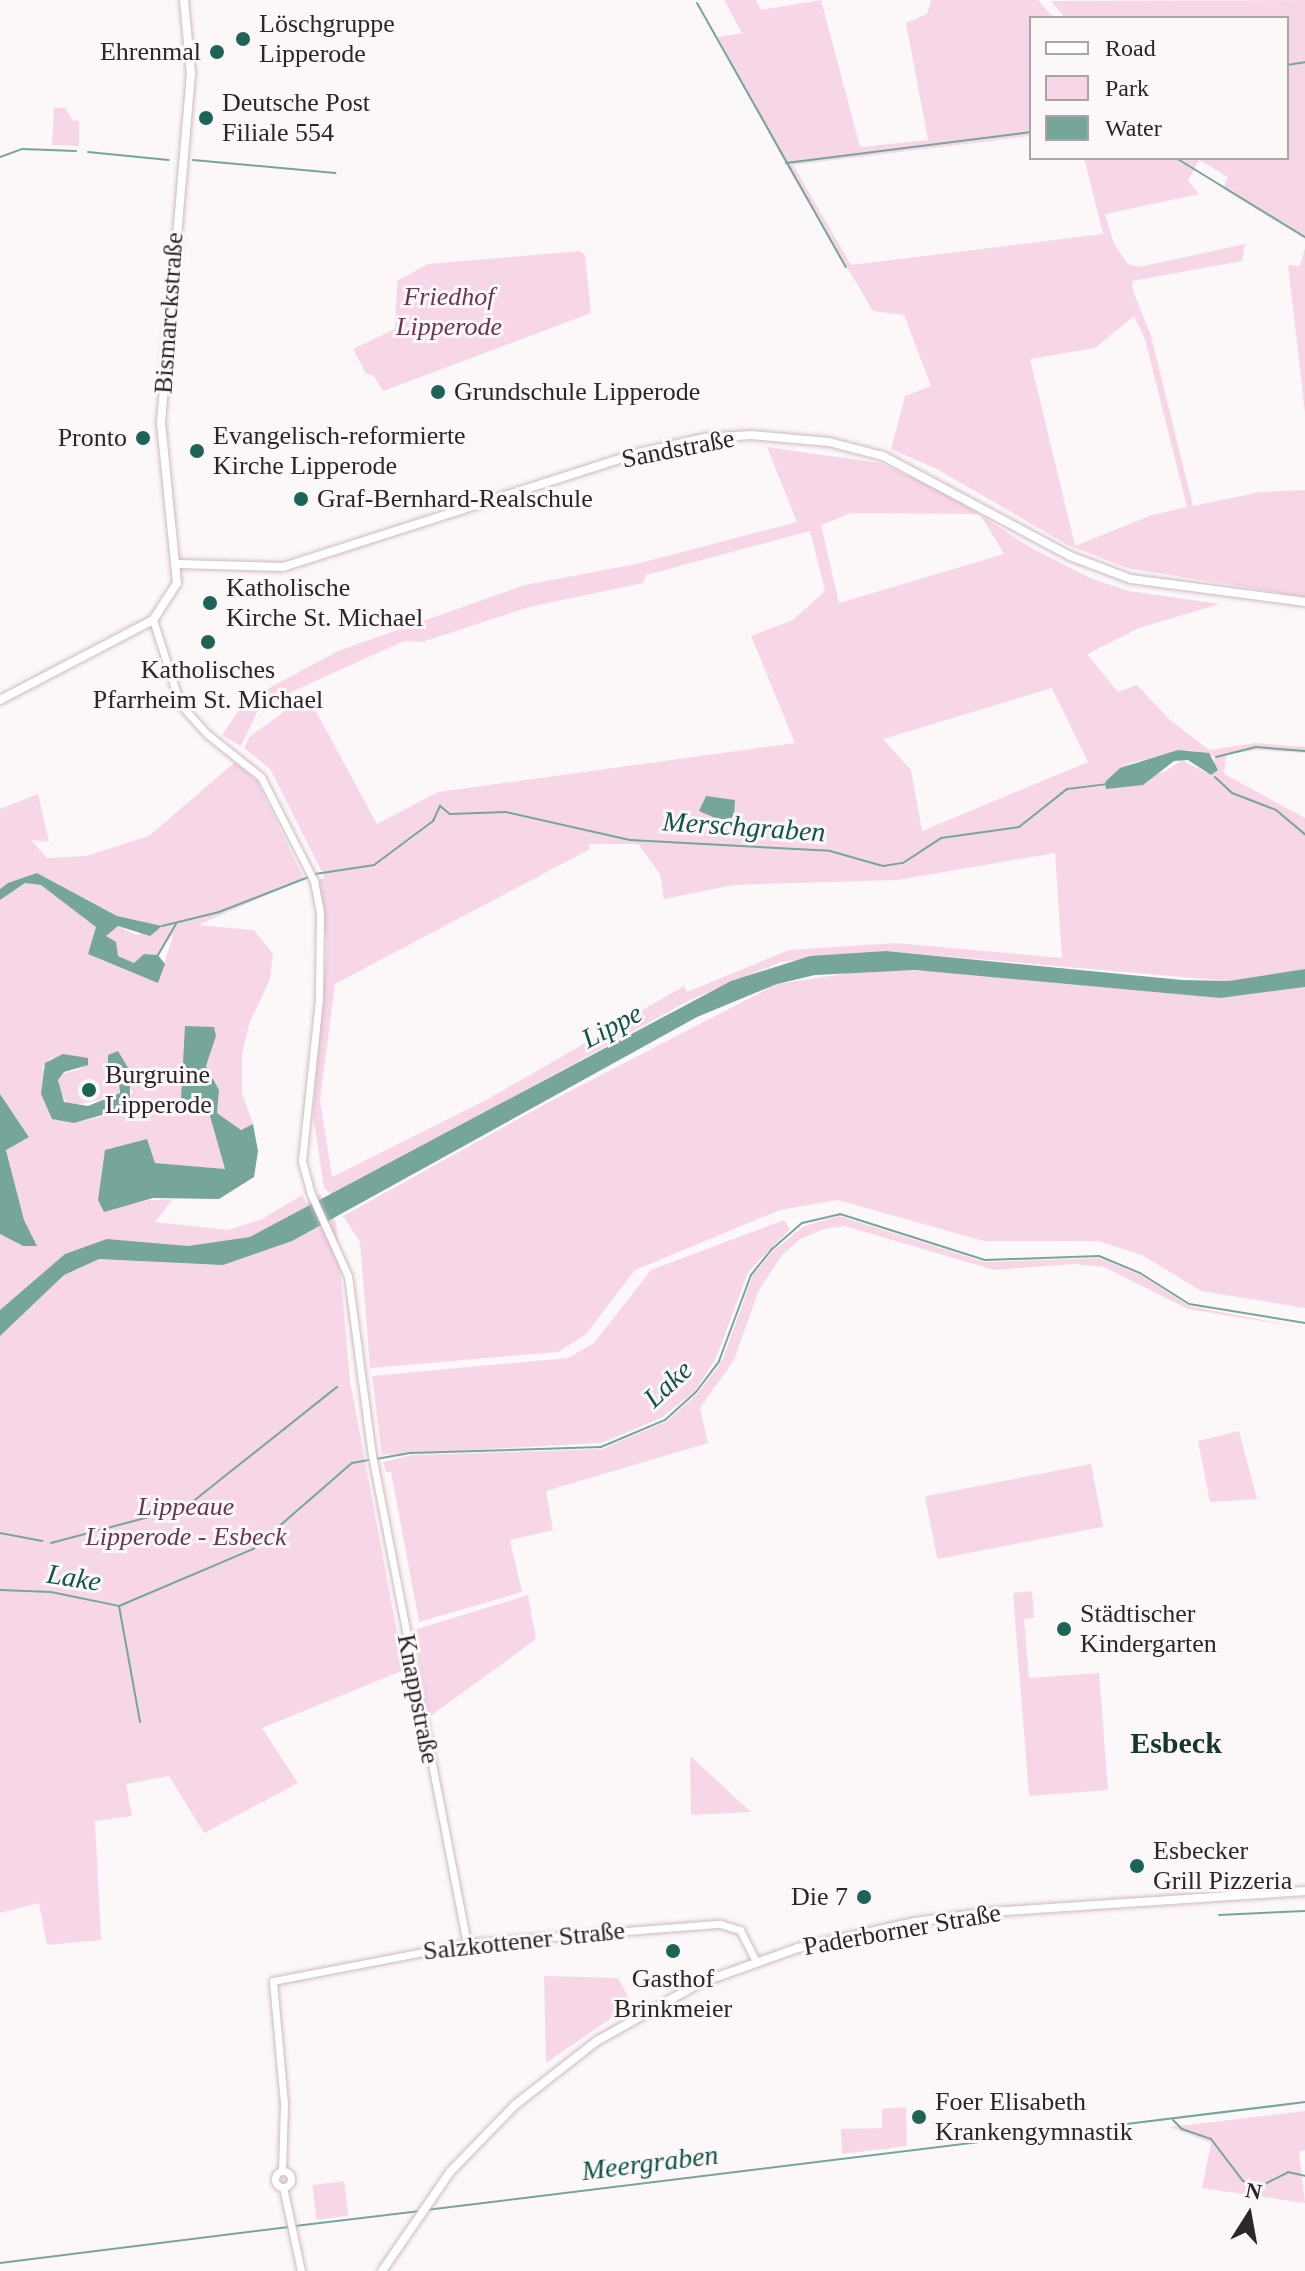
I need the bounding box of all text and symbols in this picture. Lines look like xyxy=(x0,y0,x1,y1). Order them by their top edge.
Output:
place label: Löschgruppe Lipperode xyxy=(259,8,395,70)
legend xyxy=(1029,16,1289,160)
marker: Löschgruppe Lipperode xyxy=(234,30,252,48)
text: Road xyxy=(1105,35,1156,61)
place label: Ehrenmal xyxy=(100,36,201,68)
marker: Ehrenmal xyxy=(208,43,226,61)
text: Park xyxy=(1105,75,1149,101)
place label: Deutsche Post Filiale 554 xyxy=(222,87,370,148)
marker: Deutsche Post Filiale 554 xyxy=(197,109,215,127)
text: Water xyxy=(1105,115,1162,141)
street label: Bismarckstraße xyxy=(148,231,190,395)
park label: Friedhof Lipperode xyxy=(396,281,502,342)
place label: Grundschule Lipperode xyxy=(454,376,700,408)
marker: Grundschule Lipperode xyxy=(429,383,447,401)
place label: Evangelisch-reformierte Kirche Lipperode xyxy=(213,420,466,482)
place label: Pronto xyxy=(58,422,127,454)
street label: Sandstraße xyxy=(619,423,737,475)
marker: Pronto xyxy=(134,429,152,447)
marker: Evangelisch-reformierte Kirche Lipperode xyxy=(188,442,206,460)
place label: Graf-Bernhard-Realschule xyxy=(317,483,593,515)
marker: Graf-Bernhard-Realschule xyxy=(292,490,310,508)
place label: Katholische Kirche St. Michael xyxy=(226,572,423,634)
marker: Katholische Kirche St. Michael xyxy=(201,594,219,612)
marker: Katholisches Pfarrheim St. Michael xyxy=(199,633,217,651)
place label: Katholisches Pfarrheim St. Michael xyxy=(93,654,323,716)
water label: Merschgraben xyxy=(661,805,827,849)
water label: Lippe xyxy=(576,996,648,1056)
place label: Burgruine Lipperode xyxy=(105,1059,212,1120)
marker: Burgruine Lipperode xyxy=(80,1081,98,1099)
water label: Lake xyxy=(637,1353,699,1415)
park label: Lippeaue Lipperode - Esbeck xyxy=(85,1491,287,1552)
water label: Lake xyxy=(44,1557,104,1599)
place label: Städtischer Kindergarten xyxy=(1080,1598,1217,1660)
marker: Städtischer Kindergarten xyxy=(1055,1620,1073,1638)
street label: Knappstraße xyxy=(390,1632,446,1766)
district label: Esbeck xyxy=(1130,1725,1222,1761)
place label: Esbecker Grill Pizzeria xyxy=(1153,1835,1292,1896)
marker: Esbecker Grill Pizzeria xyxy=(1128,1857,1146,1875)
place label: Die 7 xyxy=(791,1881,848,1913)
marker: Die 7 xyxy=(855,1888,873,1906)
street label: Paderborner Straße xyxy=(801,1897,1003,1963)
street label: Salzkottener Straße xyxy=(421,1915,627,1967)
marker: Gasthof Brinkmeier xyxy=(664,1942,682,1960)
place label: Gasthof Brinkmeier xyxy=(614,1963,732,2024)
place label: Foer Elisabeth Krankengymnastik xyxy=(935,2086,1133,2148)
marker: Foer Elisabeth Krankengymnastik xyxy=(910,2108,928,2126)
water label: Meergraben xyxy=(580,2138,720,2188)
north arrow xyxy=(1209,2175,1289,2255)
text: N xyxy=(1243,2177,1264,2205)

